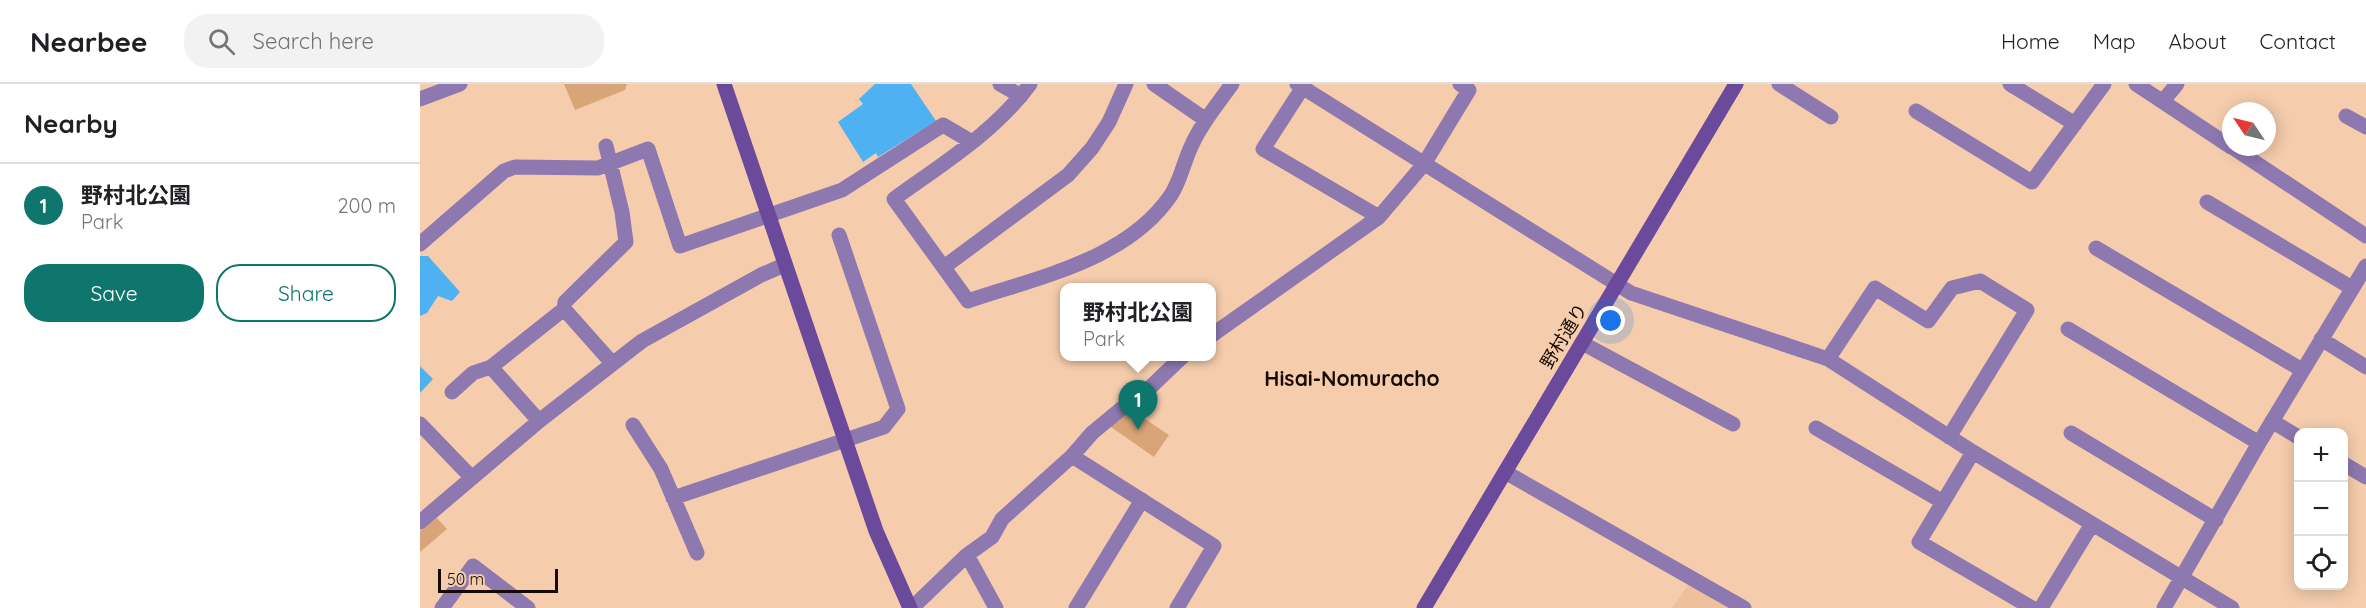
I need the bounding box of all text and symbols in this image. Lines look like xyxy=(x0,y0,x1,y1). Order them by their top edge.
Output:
search box xyxy=(184,14,604,68)
text: Nearbee xyxy=(30,24,148,59)
icon: search xyxy=(205,25,238,58)
text: Search here xyxy=(253,27,374,55)
text: Home xyxy=(2001,28,2060,54)
text: Map xyxy=(2093,28,2136,54)
text: About xyxy=(2169,28,2227,54)
text: Contact xyxy=(2260,28,2336,54)
north arrow xyxy=(2222,102,2276,156)
text: Nearby xyxy=(24,107,118,140)
text: 野村北公園 xyxy=(81,181,191,209)
text: 1 xyxy=(40,193,47,218)
text: 200 m xyxy=(337,193,396,218)
text: Park xyxy=(81,209,123,234)
button: Save xyxy=(24,264,204,322)
button: Share xyxy=(216,264,396,322)
popup xyxy=(1060,283,1216,361)
text: 野村北公園 xyxy=(1083,298,1193,326)
street label: 野村通り xyxy=(1535,299,1592,373)
your location xyxy=(1596,306,1625,335)
text: Park xyxy=(1083,326,1125,351)
district label: Hisai-Nomuracho xyxy=(1264,365,1440,391)
pin: 1 xyxy=(1118,380,1158,430)
map controls xyxy=(2294,428,2348,590)
button: + xyxy=(2294,428,2348,482)
button: − xyxy=(2294,482,2348,536)
button: locate xyxy=(2294,536,2348,590)
scale bar xyxy=(438,566,558,594)
text: 50 m xyxy=(447,569,484,589)

